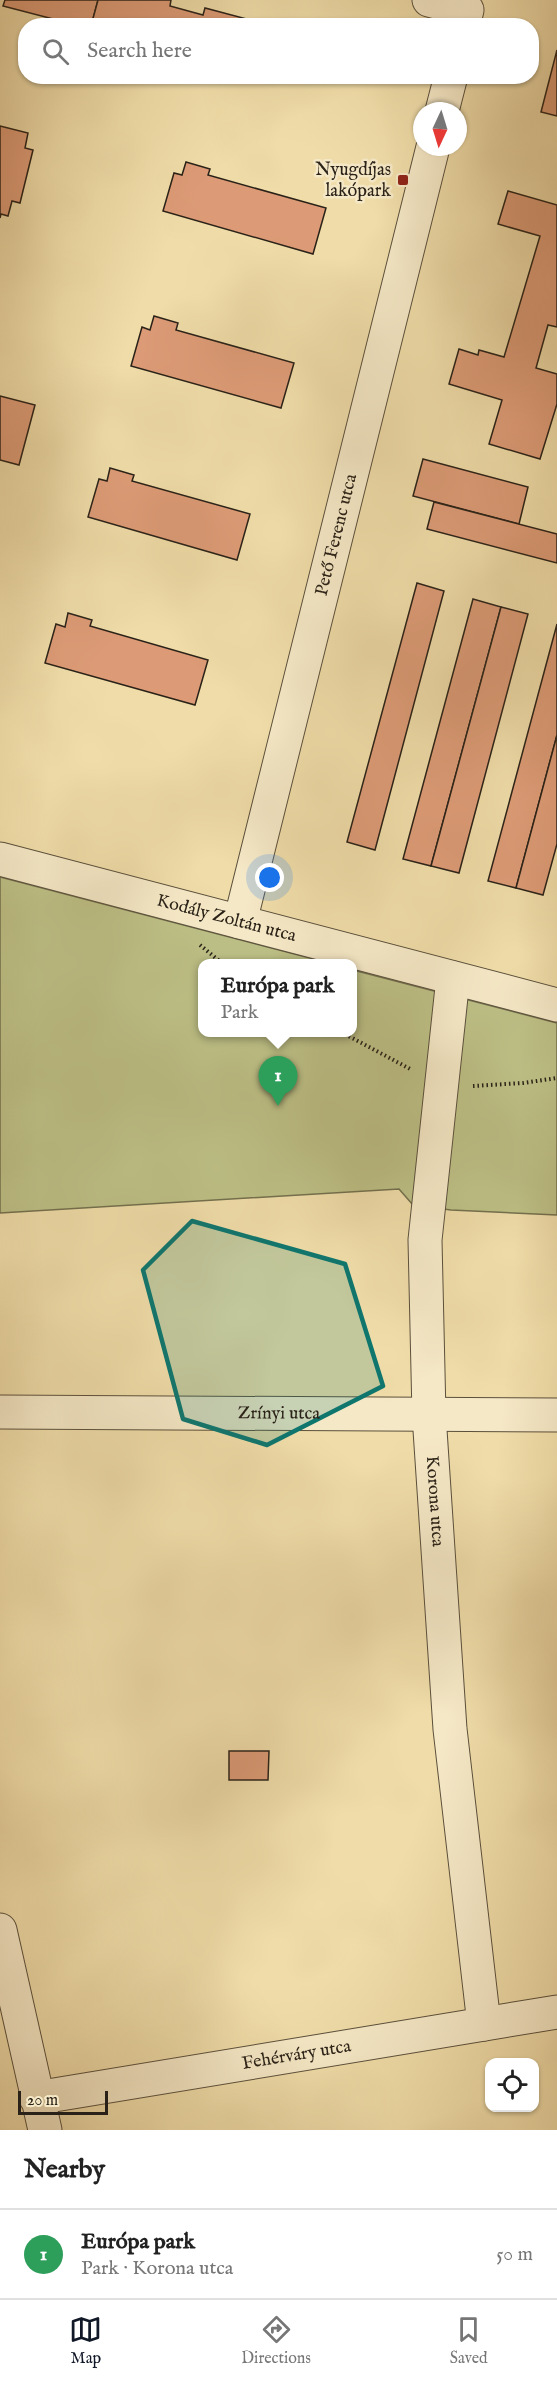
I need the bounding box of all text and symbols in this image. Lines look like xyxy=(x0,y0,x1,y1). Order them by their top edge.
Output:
search box xyxy=(18,18,539,84)
icon: search xyxy=(39,35,72,68)
text: Search here xyxy=(87,37,192,65)
north arrow xyxy=(413,102,467,156)
place label: Nyugdíjas lakópark xyxy=(315,159,391,203)
marker: Nyugdíjas lakópark xyxy=(396,173,410,187)
street label: Pető Ferenc utca xyxy=(310,471,363,598)
your location xyxy=(255,863,284,892)
street label: Kodály Zoltán utca xyxy=(154,889,299,948)
popup xyxy=(198,959,357,1037)
text: Európa park xyxy=(220,972,335,1000)
text: Park xyxy=(220,1000,259,1025)
pin: 1 xyxy=(258,1056,298,1106)
street label: Zrínyi utca xyxy=(238,1402,320,1425)
street label: Korona utca xyxy=(420,1455,449,1548)
street label: Fehérváry utca xyxy=(240,2035,353,2075)
map controls xyxy=(485,2058,539,2112)
button: locate xyxy=(485,2058,539,2112)
scale bar xyxy=(18,2088,108,2116)
text: 20 m xyxy=(27,2091,58,2111)
text: Nearby xyxy=(24,2153,105,2186)
text: Európa park xyxy=(81,2228,195,2256)
text: 1 xyxy=(40,2242,47,2267)
text: 50 m xyxy=(496,2242,533,2267)
text: Park · Korona utca xyxy=(81,2256,233,2281)
tab: Map xyxy=(69,2313,102,2369)
tab: Directions xyxy=(241,2313,311,2369)
tab: Saved xyxy=(450,2313,488,2369)

